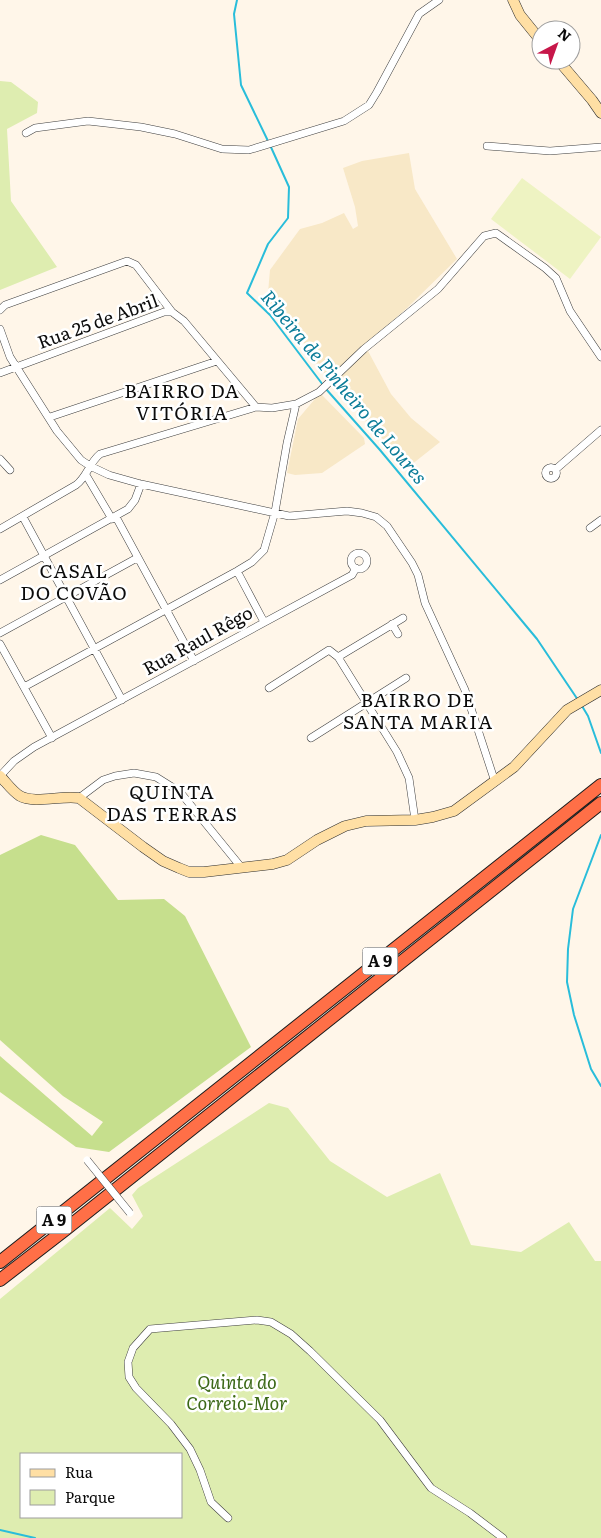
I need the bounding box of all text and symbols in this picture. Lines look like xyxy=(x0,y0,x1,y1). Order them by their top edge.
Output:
north arrow xyxy=(531,20,581,70)
text: N xyxy=(554,23,576,46)
water label: Ribeira de Pinheiro de Loures xyxy=(255,283,435,490)
street label: Rua 25 de Abril xyxy=(33,286,162,355)
district label: BAIRRO DA VITÓRIA xyxy=(124,376,240,426)
district label: CASAL DO COVÃO xyxy=(20,556,128,606)
street label: Rua Raul Rêgo xyxy=(137,598,257,681)
district label: BAIRRO DE SANTA MARIA xyxy=(343,685,493,735)
district label: QUINTA DAS TERRAS xyxy=(106,777,238,827)
road number: A 9 xyxy=(362,948,398,974)
road number: A 9 xyxy=(36,1206,72,1234)
park label: Quinta do Correio-Mor xyxy=(186,1368,288,1416)
legend xyxy=(20,1453,182,1518)
text: Rua xyxy=(65,1460,94,1483)
text: Parque xyxy=(65,1485,115,1508)

